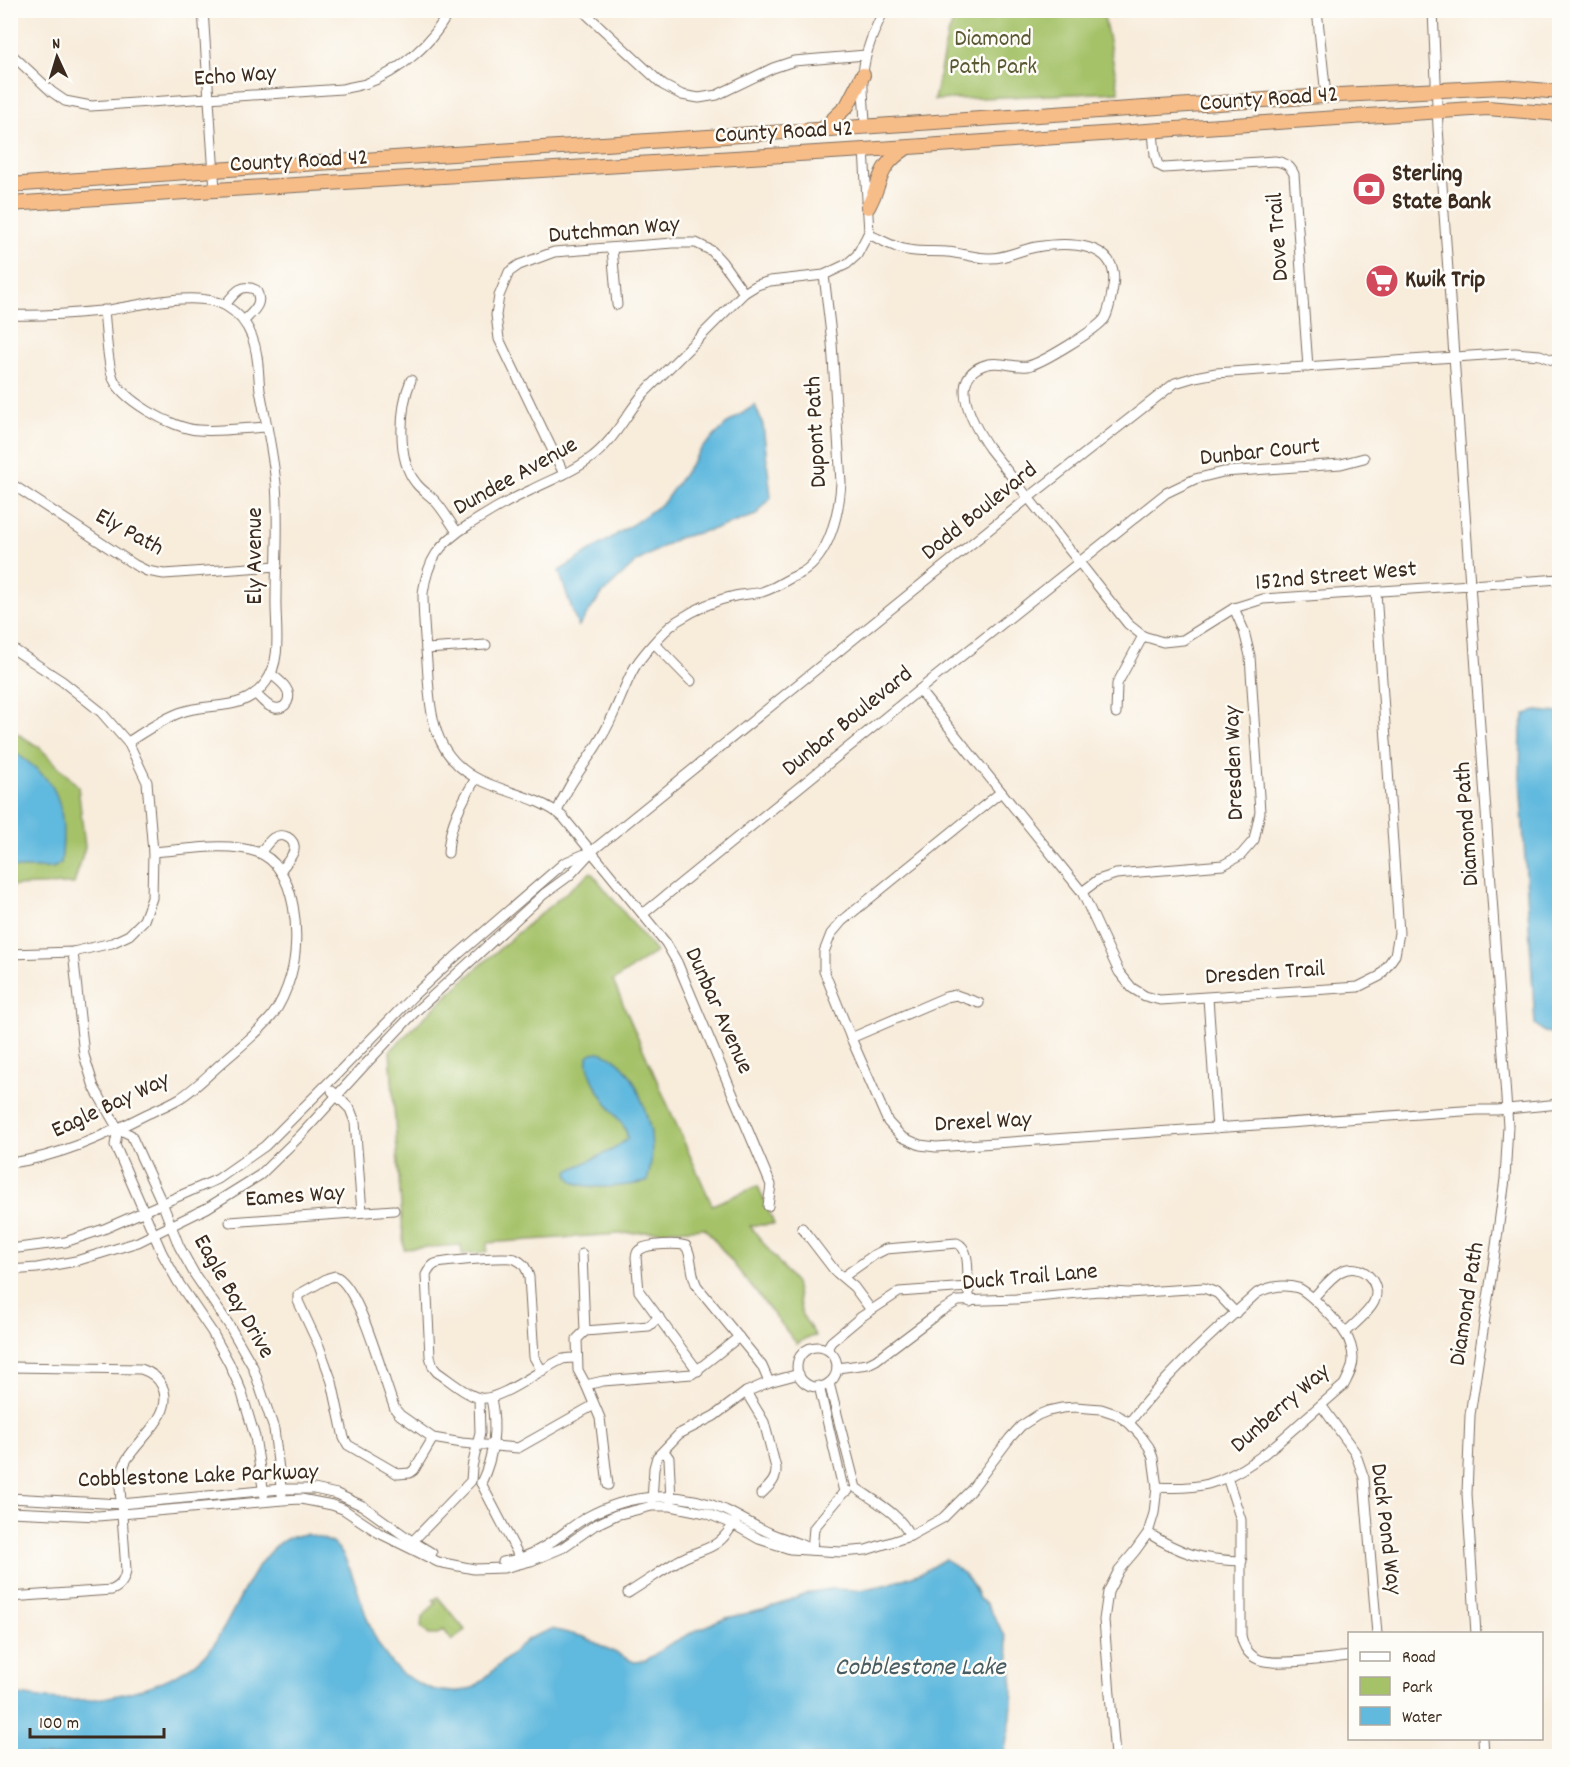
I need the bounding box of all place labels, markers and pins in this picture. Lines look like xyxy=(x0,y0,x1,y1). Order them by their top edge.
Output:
place label: Sterling State Bank xyxy=(1392,158,1491,220)
bank icon: Sterling State Bank xyxy=(1351,171,1387,207)
supermarket icon: Kwik Trip xyxy=(1364,263,1400,299)
place label: Kwik Trip xyxy=(1405,264,1485,298)

